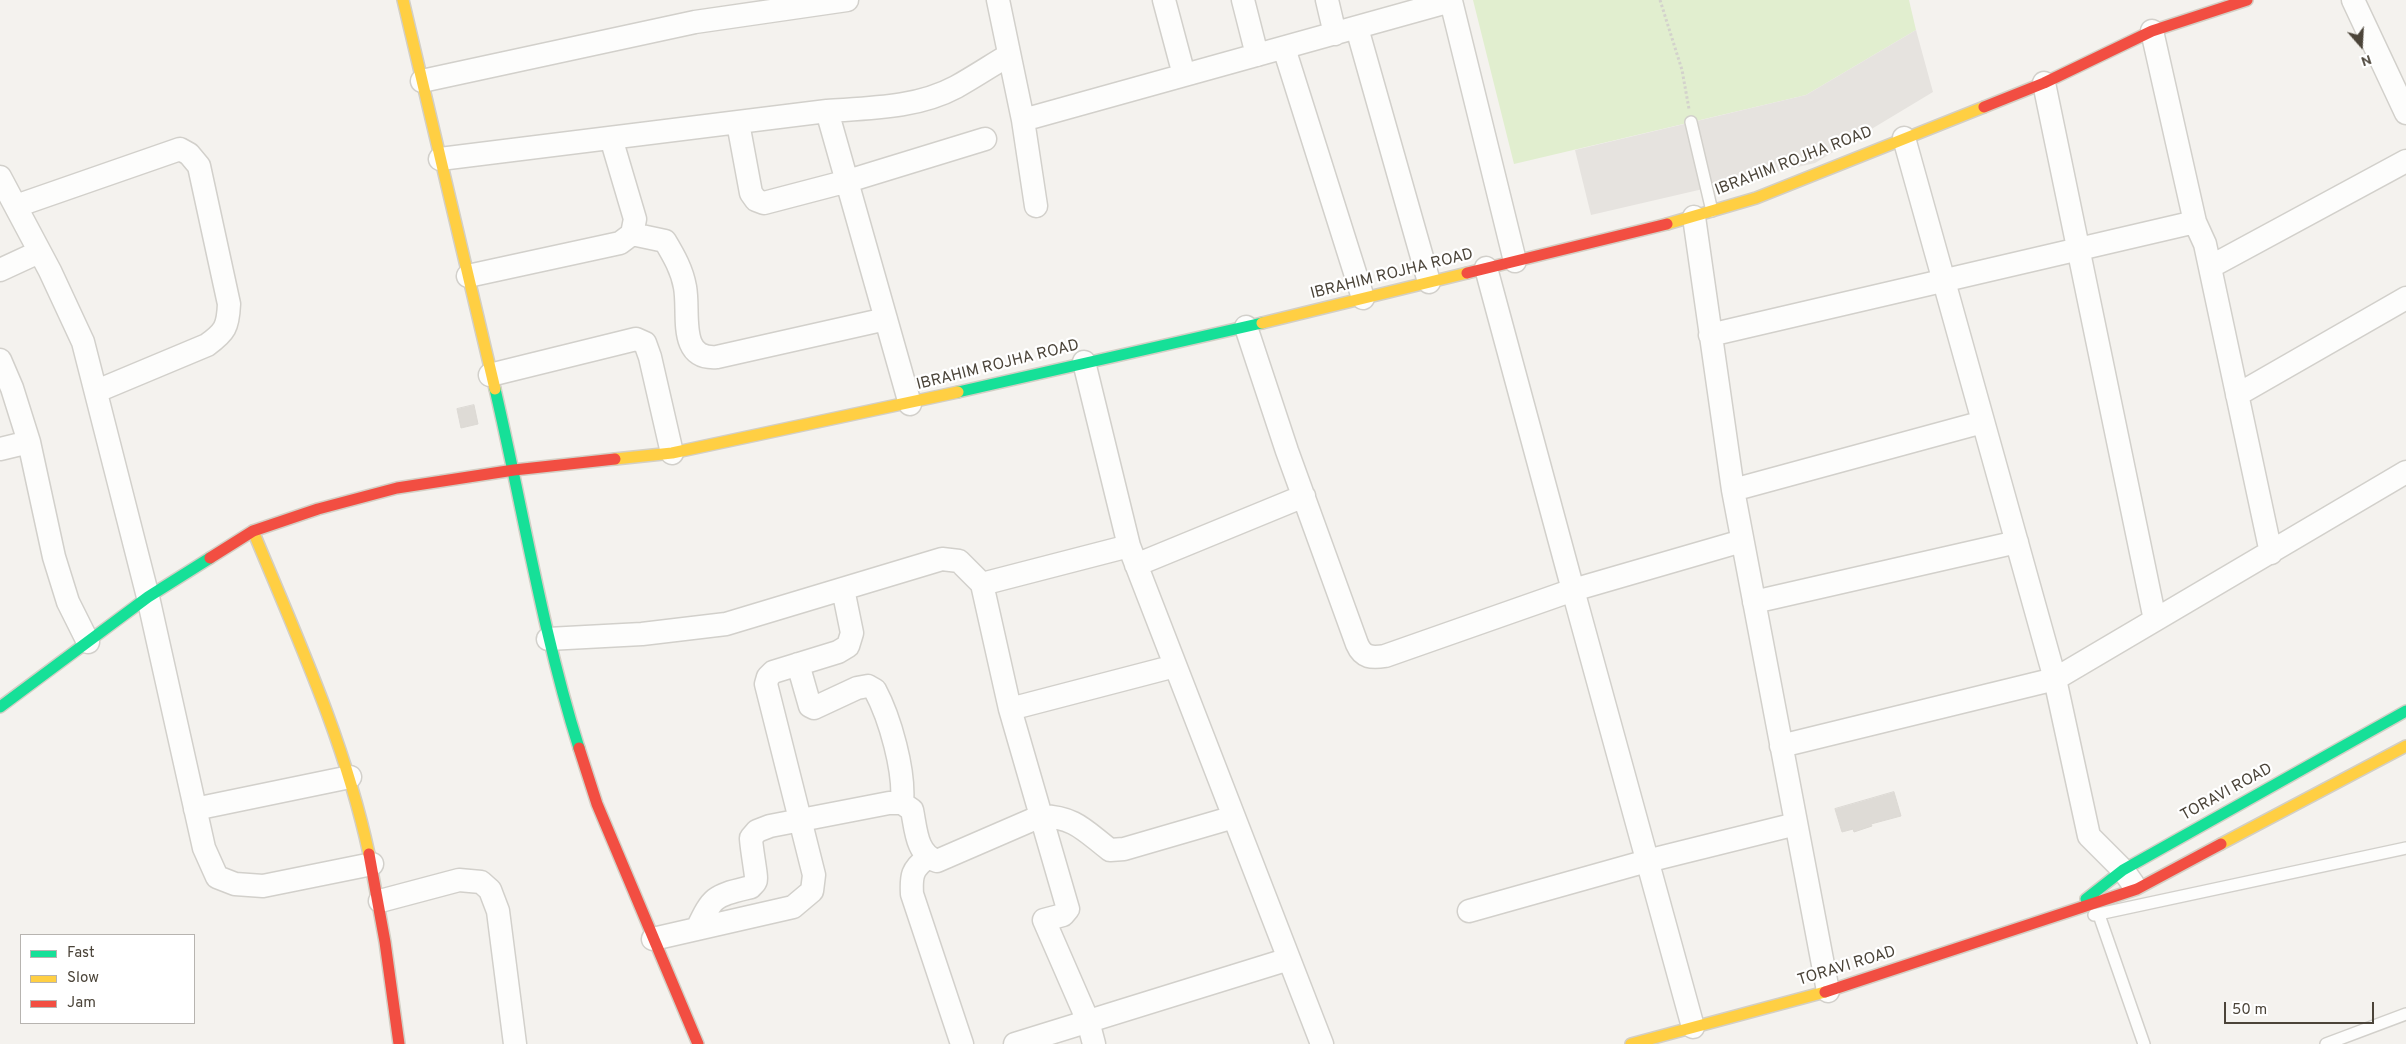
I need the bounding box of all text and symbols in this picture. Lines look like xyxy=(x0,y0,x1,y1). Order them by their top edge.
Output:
north arrow xyxy=(2336,20,2386,70)
text: N xyxy=(2359,50,2374,69)
street label: IBRAHIM ROJHA ROAD xyxy=(1713,123,1875,201)
street label: IBRAHIM ROJHA ROAD xyxy=(1309,245,1475,305)
street label: IBRAHIM ROJHA ROAD xyxy=(915,336,1081,396)
street label: TORAVI ROAD xyxy=(2178,760,2276,826)
legend xyxy=(20,934,195,1024)
street label: TORAVI ROAD xyxy=(1796,943,1898,991)
text: Fast xyxy=(67,944,95,963)
text: Slow xyxy=(67,969,99,988)
scale bar xyxy=(2226,992,2376,1024)
text: Jam xyxy=(67,994,96,1013)
text: 50 m xyxy=(2232,1001,2267,1020)

